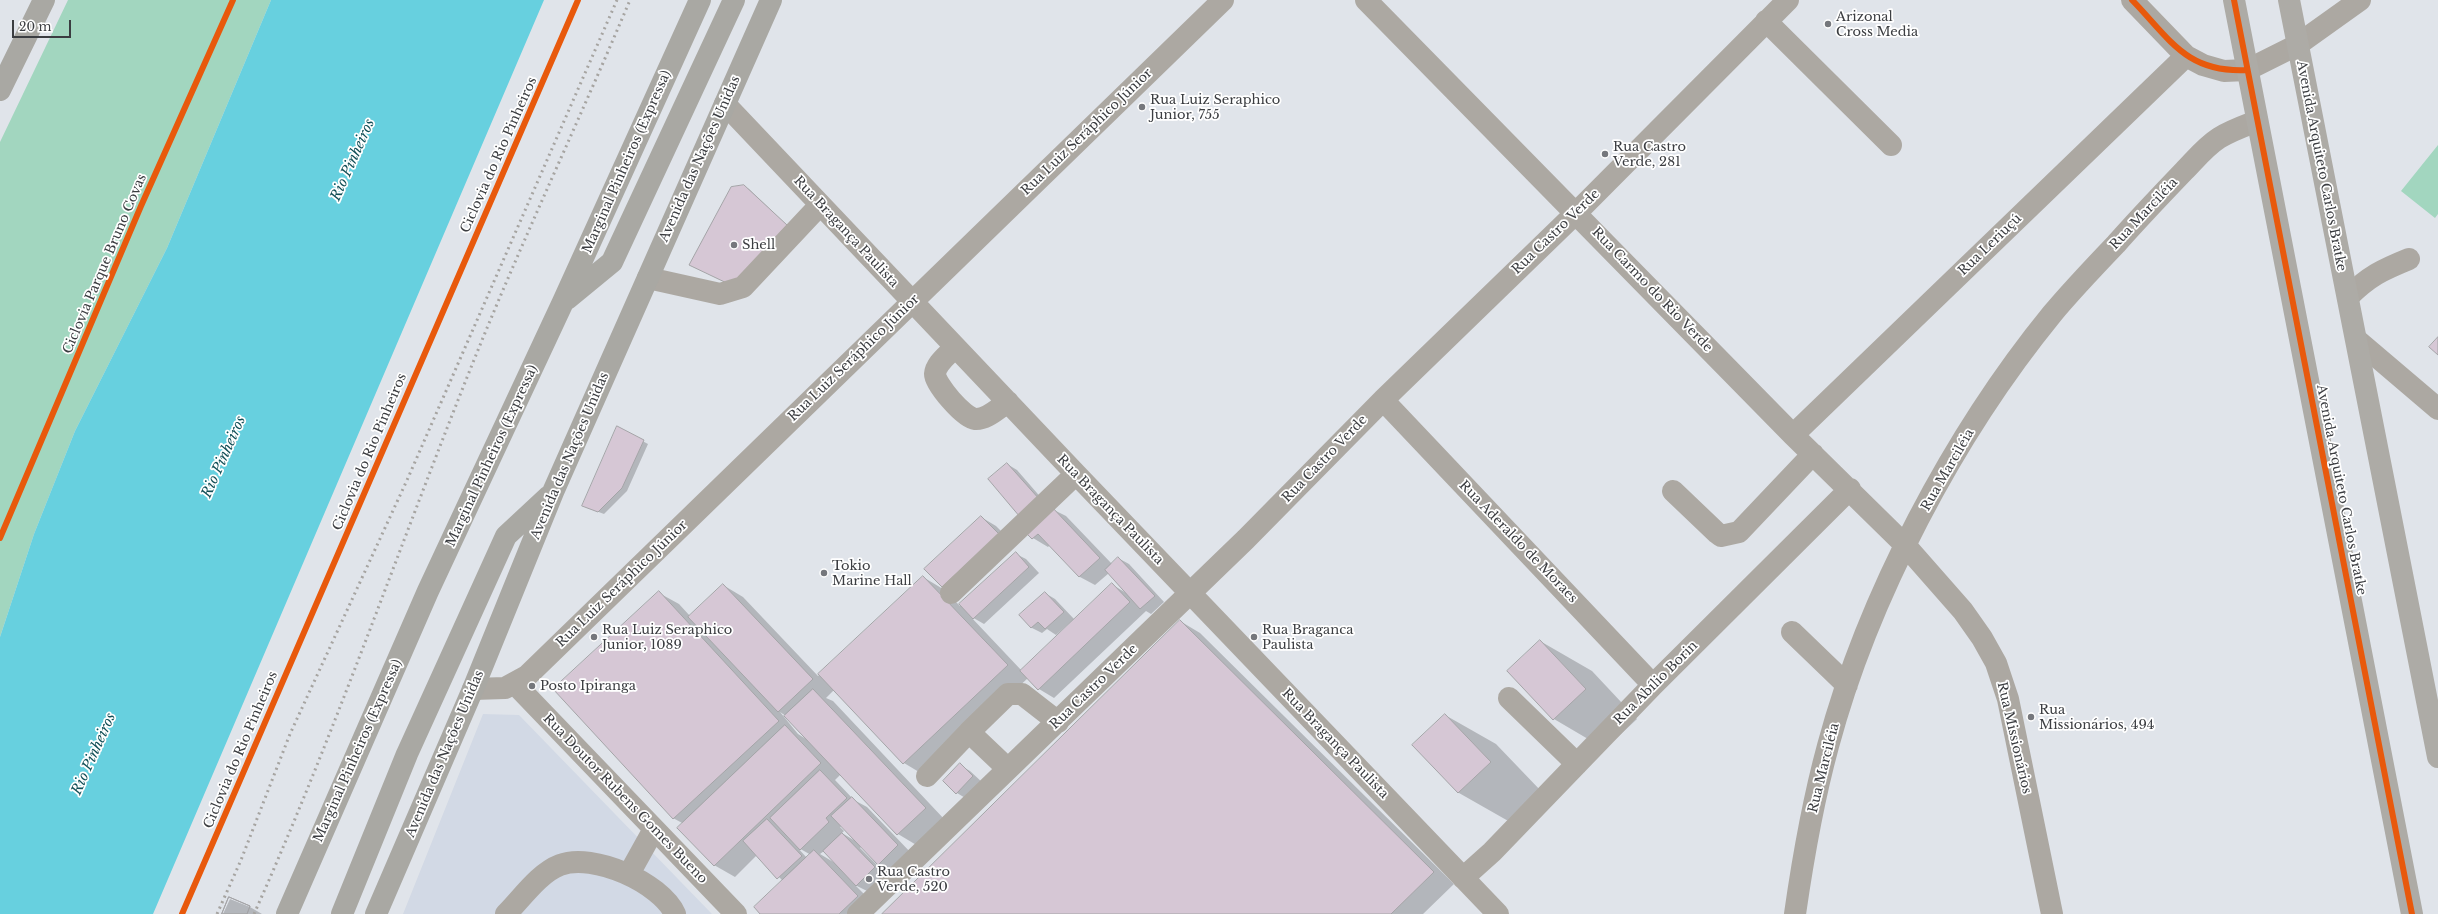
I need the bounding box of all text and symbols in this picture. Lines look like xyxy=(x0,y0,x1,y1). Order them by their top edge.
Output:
place label: Arizonal Cross Media xyxy=(1836,9,1918,40)
scale bar xyxy=(14,12,73,38)
text: 20 m xyxy=(19,19,51,34)
marker: Arizonal Cross Media xyxy=(1823,19,1833,29)
street label: Avenida Arquiteto Carlos Bratke xyxy=(2293,59,2349,273)
street label: Rua Luiz Seráphico Júnior xyxy=(1018,65,1156,199)
street label: Marginal Pinheiros (Expressa) xyxy=(580,68,674,256)
street label: Avenida das Nações Unidas xyxy=(656,74,744,244)
street label: Ciclovia do Rio Pinheiros xyxy=(457,75,541,235)
place label: Rua Luiz Seraphico Junior, 755 xyxy=(1150,92,1280,123)
marker: Rua Luiz Seraphico Junior, 755 xyxy=(1137,102,1147,112)
water label: Rio Pinheiros xyxy=(328,117,378,203)
place label: Rua Castro Verde, 281 xyxy=(1613,139,1686,170)
marker: Rua Castro Verde, 281 xyxy=(1600,149,1610,159)
street label: Ciclovia Parque Bruno Covas xyxy=(60,172,150,356)
street label: Rua Bragança Paulista xyxy=(790,173,902,291)
street label: Rua Marciléia xyxy=(2107,175,2181,253)
street label: Rua Castro Verde xyxy=(1509,186,1603,278)
street label: Rua Leriuçú xyxy=(1955,211,2025,279)
street label: Rua Carmo do Rio Verde xyxy=(1589,225,1715,355)
place label: Shell xyxy=(742,237,775,253)
marker: Shell xyxy=(729,240,739,250)
street label: Rua Luiz Seráphico Júnior xyxy=(785,291,923,425)
street label: Marginal Pinheiros (Expressa) xyxy=(443,363,541,549)
street label: Avenida das Nações Unidas xyxy=(528,370,612,542)
street label: Ciclovia do Rio Pinheiros xyxy=(330,371,410,533)
street label: Avenida Arquiteto Carlos Bratke xyxy=(2313,383,2369,597)
street label: Rua Castro Verde xyxy=(1279,412,1371,506)
water label: Rio Pinheiros xyxy=(199,414,249,500)
street label: Rua Marciléia xyxy=(1918,426,1978,514)
street label: Rua Bragança Paulista xyxy=(1054,452,1166,568)
street label: Rua Aderaldo de Moraes xyxy=(1456,478,1580,606)
street label: Rua Luiz Seráphico Júnior xyxy=(553,517,691,651)
place label: Tokio Marine Hall xyxy=(832,558,912,589)
marker: Tokio Marine Hall xyxy=(819,568,829,578)
place label: Rua Luiz Seraphico Junior, 1089 xyxy=(602,622,732,653)
place label: Rua Braganca Paulista xyxy=(1262,622,1353,653)
marker: Rua Luiz Seraphico Junior, 1089 xyxy=(589,632,599,642)
marker: Rua Braganca Paulista xyxy=(1249,632,1259,642)
street label: Rua Abílio Borin xyxy=(1611,638,1701,728)
street label: Rua Castro Verde xyxy=(1047,641,1141,733)
street label: Marginal Pinheiros (Expressa) xyxy=(311,657,405,845)
street label: Avenida das Nações Unidas xyxy=(403,668,487,840)
street label: Ciclovia do Rio Pinheiros xyxy=(201,669,281,831)
place label: Posto Ipiranga xyxy=(540,678,636,694)
street label: Rua Missionários xyxy=(1994,680,2034,796)
marker: Posto Ipiranga xyxy=(527,681,537,691)
street label: Rua Bragança Paulista xyxy=(1279,686,1391,802)
place label: Rua Missionários, 494 xyxy=(2039,702,2154,733)
water label: Rio Pinheiros xyxy=(69,711,119,797)
street label: Rua Doutor Rubens Gomes Bueno xyxy=(540,711,710,887)
marker: Rua Missionários, 494 xyxy=(2026,712,2036,722)
street label: Rua Marciléia xyxy=(1805,721,1843,815)
place label: Rua Castro Verde, 520 xyxy=(877,864,950,895)
marker: Rua Castro Verde, 520 xyxy=(864,874,874,884)

